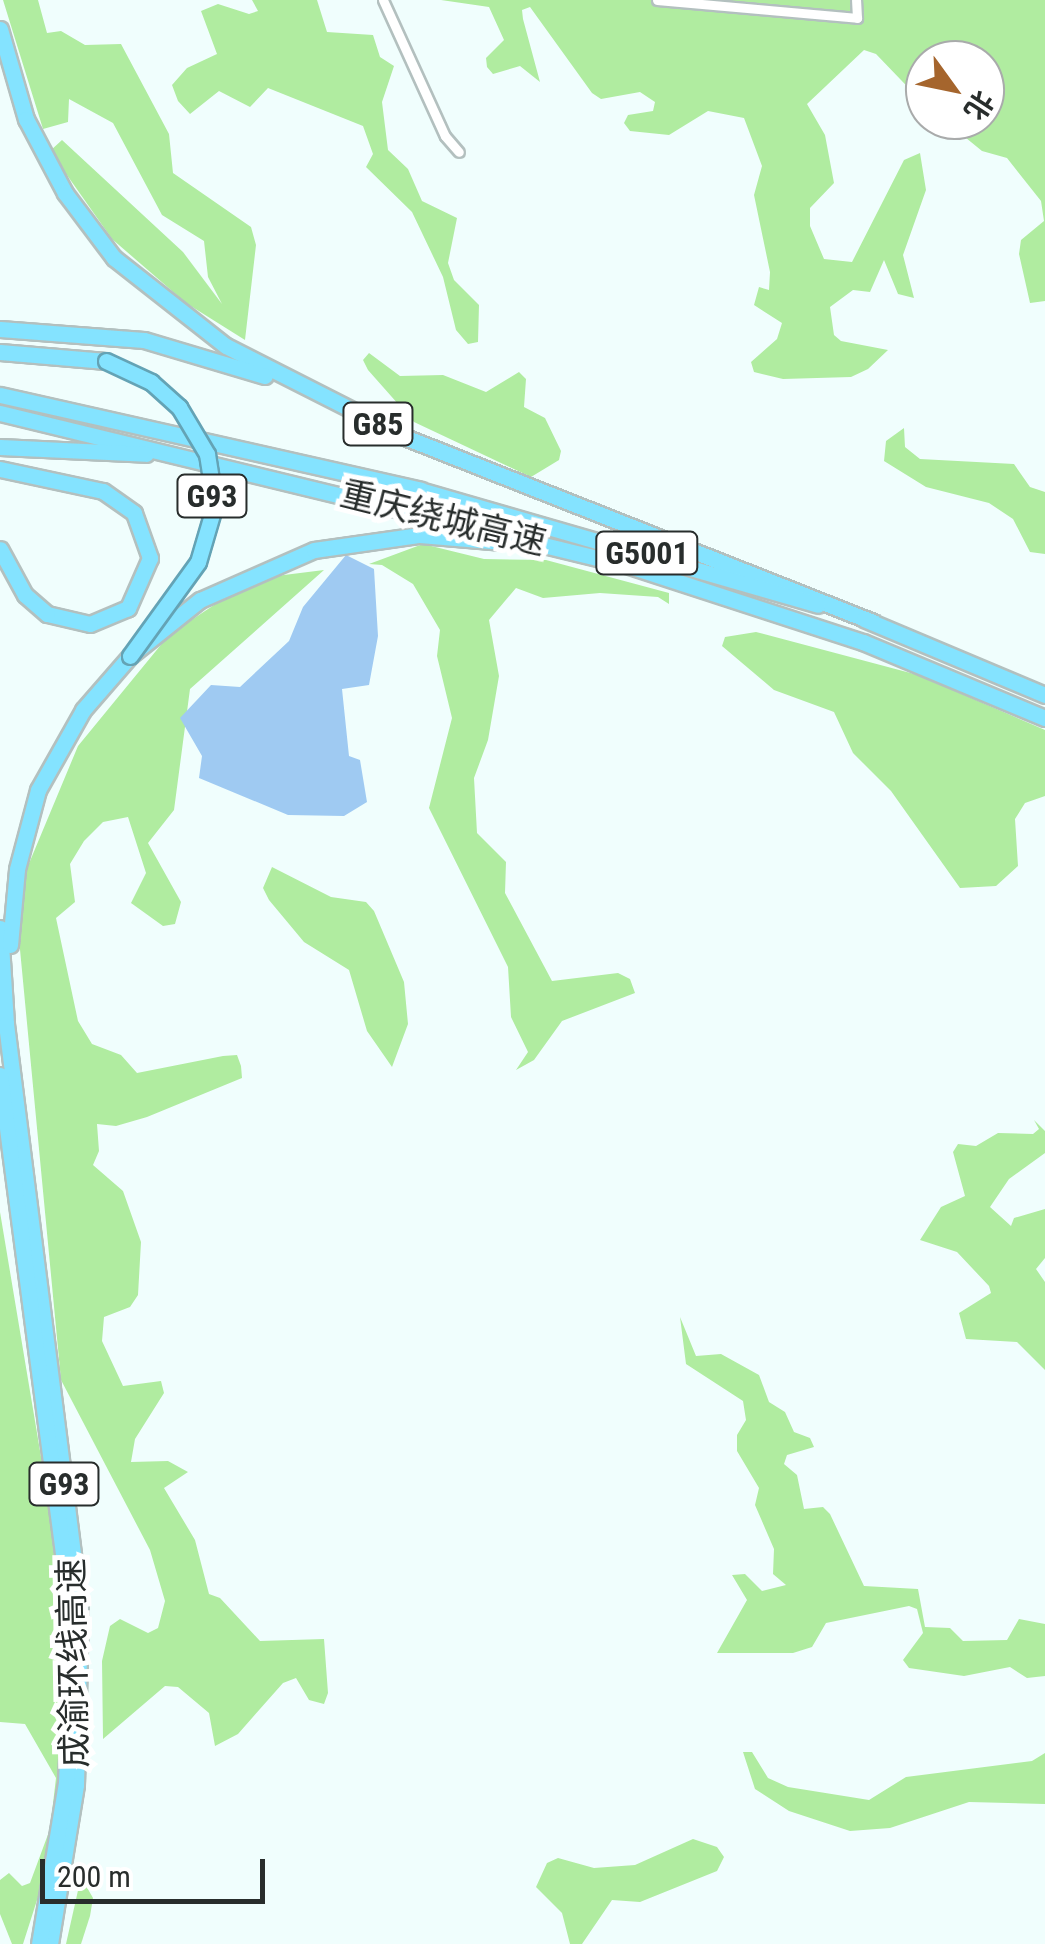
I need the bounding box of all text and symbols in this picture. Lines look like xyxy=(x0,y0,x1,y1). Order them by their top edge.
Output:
north arrow xyxy=(905,40,1005,140)
text: 北 xyxy=(957,85,1000,126)
road number: G85 xyxy=(340,397,416,451)
road number: G93 xyxy=(174,469,250,523)
street label: 重庆绕城高速 xyxy=(336,473,550,565)
road number: G5001 xyxy=(594,526,700,580)
road number: G93 xyxy=(27,1457,102,1511)
street label: 成渝环线高速 xyxy=(51,1558,97,1768)
scale bar xyxy=(45,1839,270,1901)
text: 200 m xyxy=(57,1859,131,1894)

